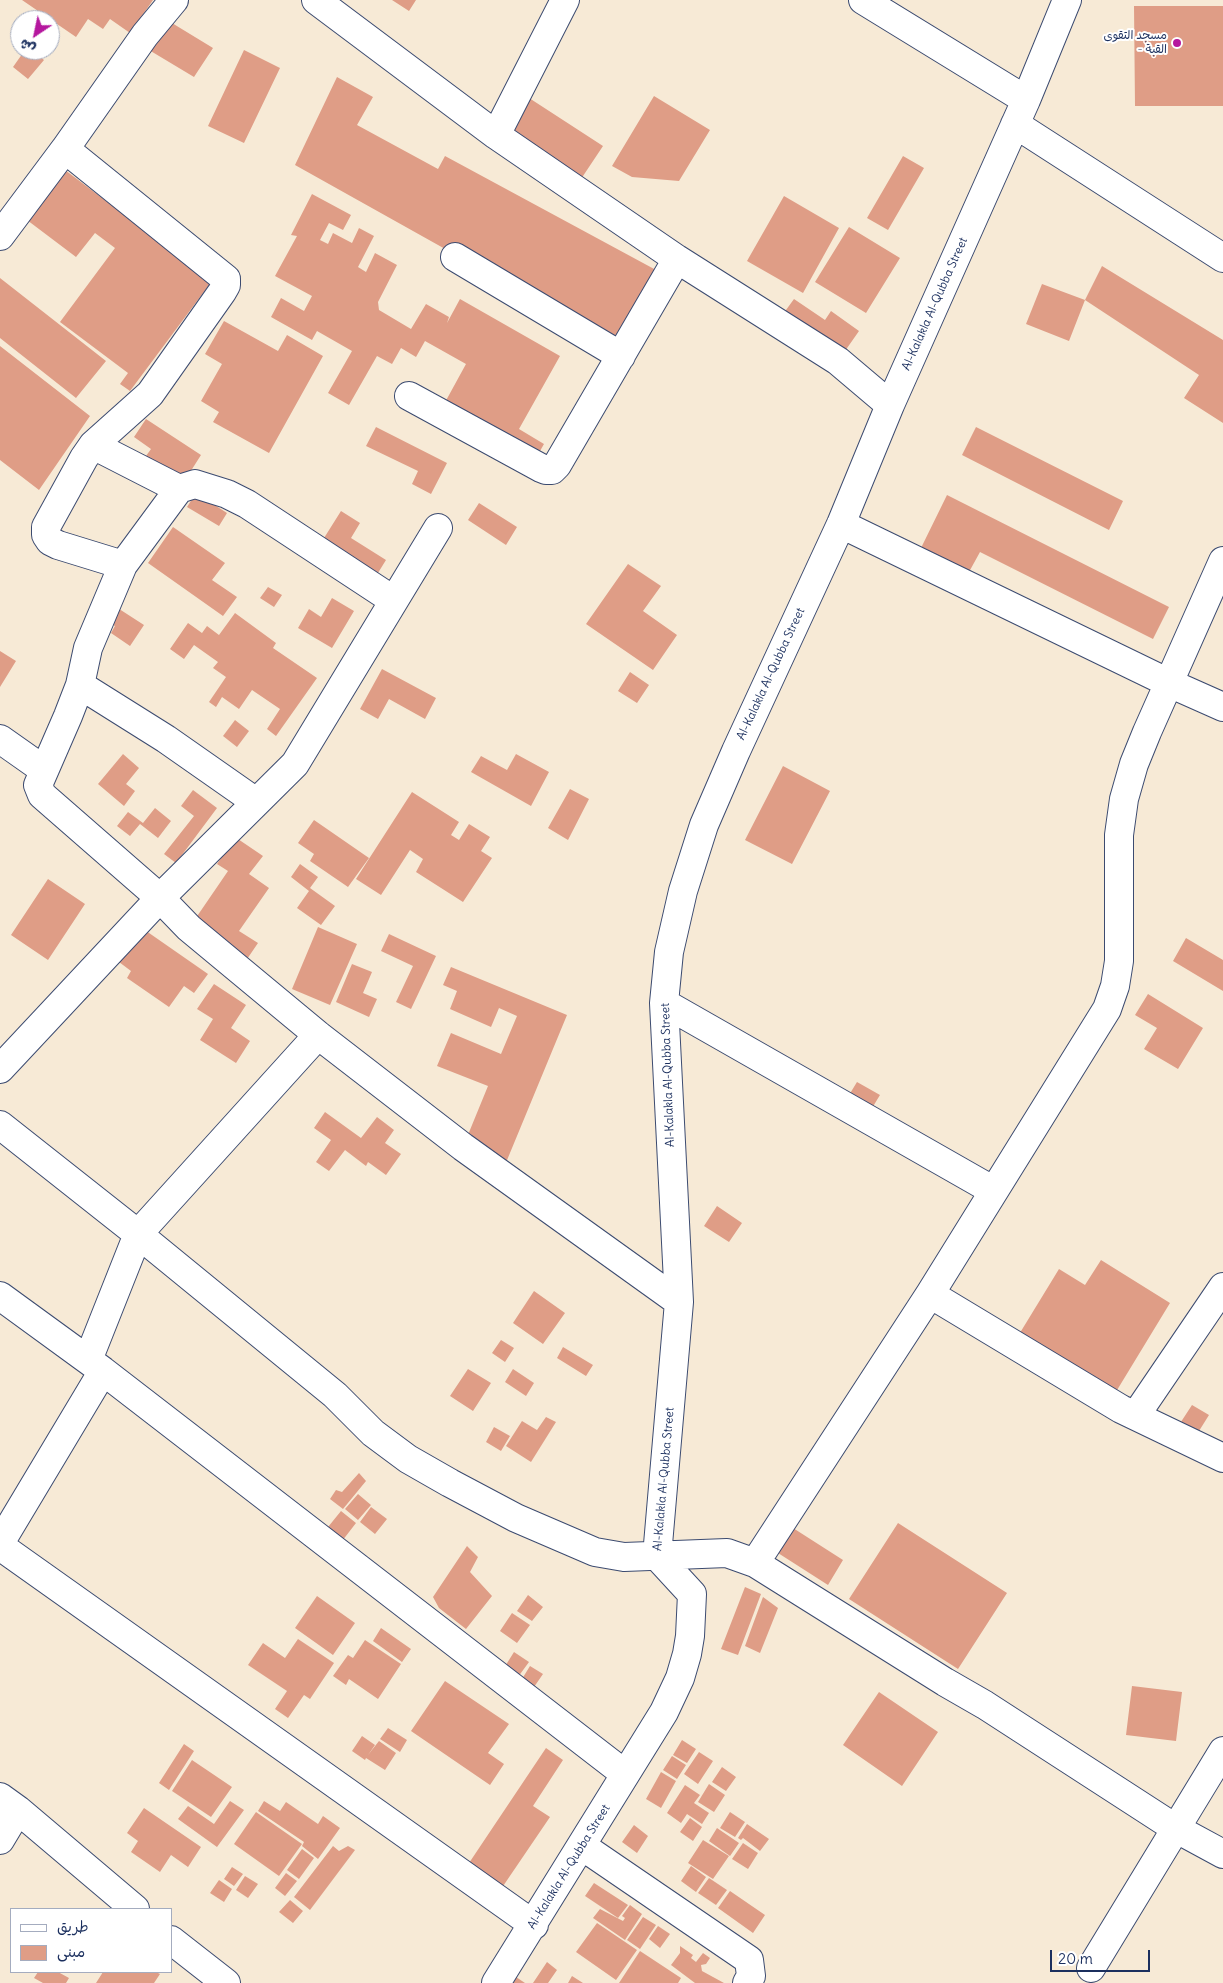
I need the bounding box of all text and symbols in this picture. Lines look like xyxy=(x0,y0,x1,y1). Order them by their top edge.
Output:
north arrow xyxy=(10,10,60,60)
place label: مسجد التقوى - القبة xyxy=(1104,29,1167,57)
text: ش xyxy=(16,35,39,58)
marker: مسجد التقوى - القبة xyxy=(1171,37,1183,49)
street label: Al-Kalakla Al-Qubba Street xyxy=(899,235,971,373)
street label: Al-Kalakla Al-Qubba Street xyxy=(734,606,808,742)
street label: Al-Kalakla Al-Qubba Street xyxy=(658,1003,678,1147)
street label: Al-Kalakla Al-Qubba Street xyxy=(651,1406,677,1552)
street label: Al-Kalakla Al-Qubba Street xyxy=(525,1802,613,1932)
legend xyxy=(10,1908,172,1973)
text: طريق xyxy=(57,1917,89,1936)
scale bar xyxy=(1053,1940,1153,1972)
text: مبنى xyxy=(57,1942,85,1961)
text: 20 m xyxy=(1058,1949,1093,1968)

